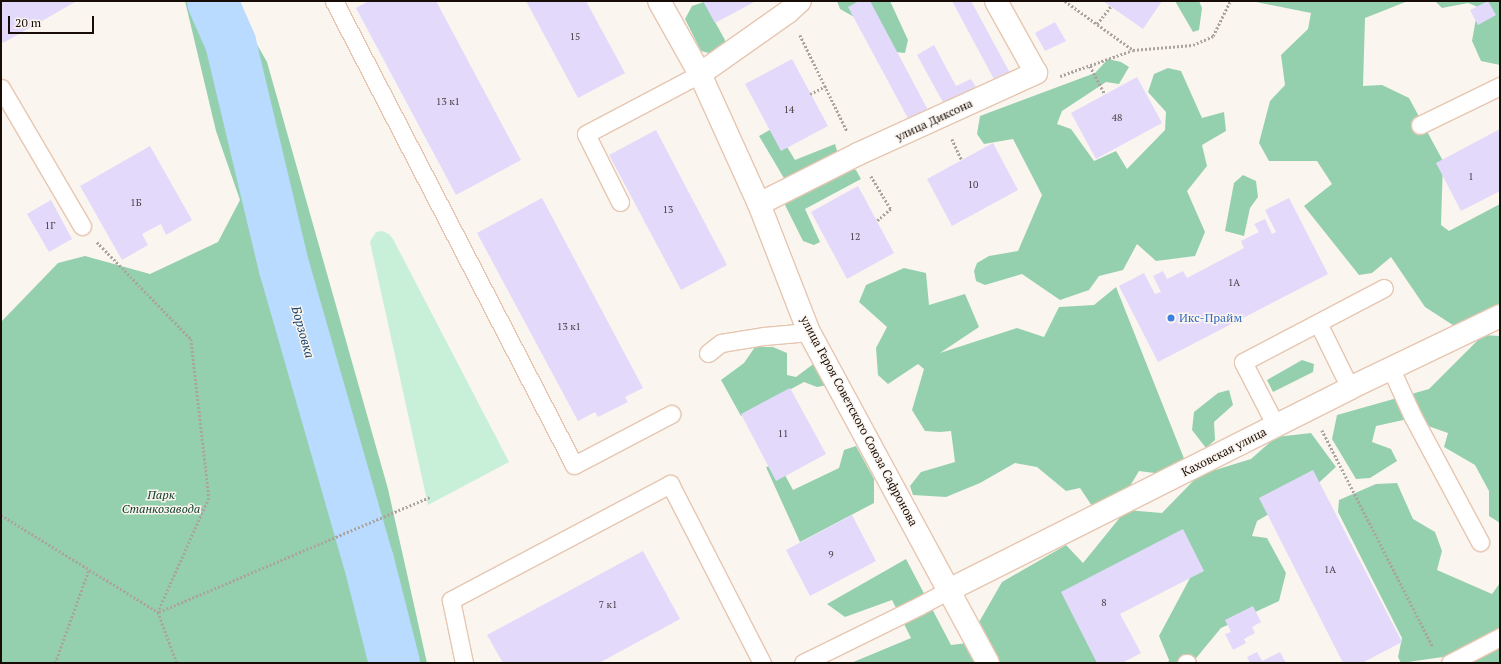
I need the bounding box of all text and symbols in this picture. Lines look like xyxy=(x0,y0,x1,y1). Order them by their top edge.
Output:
scale bar xyxy=(10,8,96,34)
text: 20 m xyxy=(15,15,41,30)
house number: 15 xyxy=(570,31,580,43)
house number: 13 к1 xyxy=(436,96,460,108)
street label: улица Диксона xyxy=(893,96,975,144)
house number: 14 xyxy=(784,104,794,116)
house number: 48 xyxy=(1112,112,1122,124)
house number: 1 xyxy=(1468,171,1474,183)
house number: 10 xyxy=(968,179,978,191)
house number: 1Б xyxy=(130,197,142,209)
house number: 13 xyxy=(663,204,673,216)
house number: 1Г xyxy=(45,220,55,232)
house number: 12 xyxy=(850,231,860,243)
house number: 1А xyxy=(1228,277,1240,289)
water label: Борзовка xyxy=(288,304,318,360)
place label: Икс-Прайм xyxy=(1179,311,1242,325)
street label: улица Героя Советского Союза Сафронова xyxy=(797,313,921,529)
marker: Икс-Прайм xyxy=(1166,313,1176,323)
house number: 13 к1 xyxy=(557,321,581,333)
street label: Каховская улица xyxy=(1179,424,1269,480)
house number: 11 xyxy=(778,428,788,440)
park label: Парк Станкозавода xyxy=(122,488,200,516)
house number: 9 xyxy=(828,549,834,561)
house number: 1А xyxy=(1324,564,1336,576)
house number: 8 xyxy=(1101,597,1107,609)
house number: 7 к1 xyxy=(599,599,617,611)

